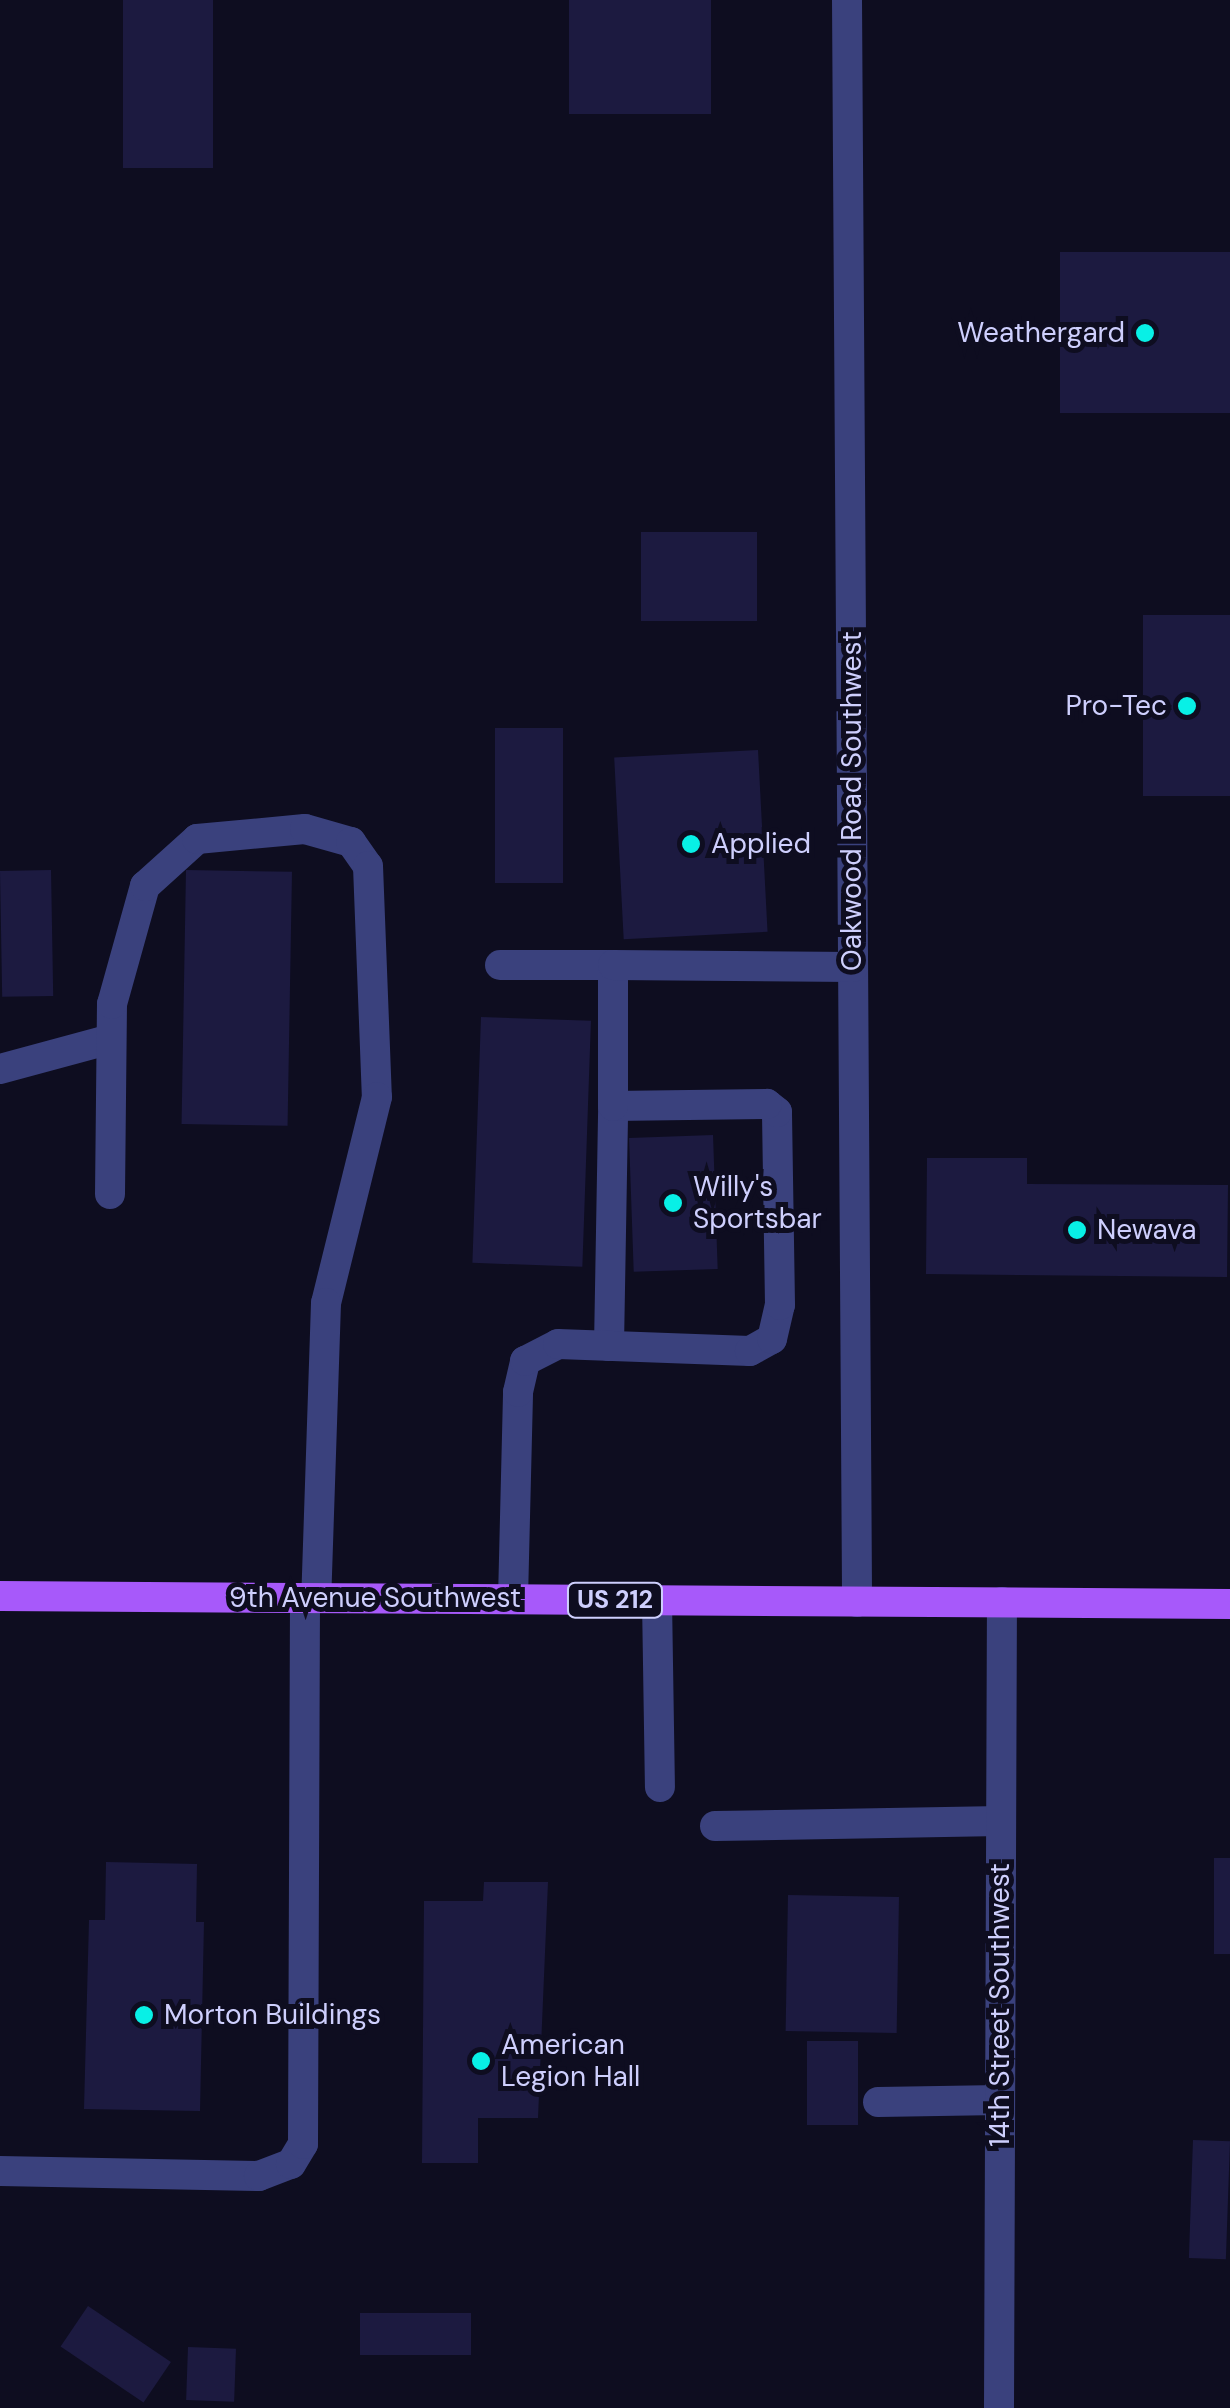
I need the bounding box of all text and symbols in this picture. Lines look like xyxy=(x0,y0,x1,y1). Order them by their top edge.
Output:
place label: Weathergard xyxy=(957,316,1125,350)
marker: Weathergard xyxy=(1134,322,1156,344)
street label: Oakwood Road Southwest xyxy=(835,631,869,971)
place label: Pro-Tec xyxy=(1065,689,1167,723)
marker: Pro-Tec xyxy=(1176,695,1198,717)
place label: Applied xyxy=(711,827,811,861)
marker: Applied xyxy=(680,833,702,855)
place label: Willy's Sportsbar xyxy=(693,1170,822,1236)
marker: Willy's Sportsbar xyxy=(662,1192,684,1214)
place label: Newava xyxy=(1097,1213,1197,1247)
marker: Newava xyxy=(1066,1219,1088,1241)
road number: US 212 xyxy=(565,1580,665,1620)
street label: 9th Avenue Southwest xyxy=(229,1581,521,1615)
street label: 14th Street Southwest xyxy=(983,1863,1017,2147)
place label: Morton Buildings xyxy=(164,1998,381,2032)
marker: Morton Buildings xyxy=(133,2004,155,2026)
place label: American Legion Hall xyxy=(501,2028,640,2094)
marker: American Legion Hall xyxy=(470,2050,492,2072)

